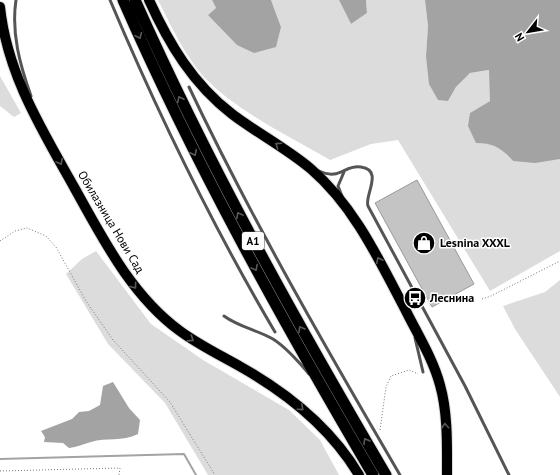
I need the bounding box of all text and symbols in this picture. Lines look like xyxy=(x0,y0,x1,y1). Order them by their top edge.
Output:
north arrow xyxy=(508,12,548,52)
text: N xyxy=(512,30,527,44)
one-way arrow xyxy=(134,31,142,39)
one-way arrow xyxy=(177,96,185,103)
one-way arrow xyxy=(275,142,282,150)
one-way arrow xyxy=(189,149,197,156)
one-way arrow xyxy=(56,158,63,165)
street label: Обилазница Нови Сад xyxy=(75,168,148,276)
one-way arrow xyxy=(236,212,244,219)
shop icon: Lesnina XXXL xyxy=(411,230,437,256)
road number: A1 xyxy=(242,232,264,250)
place label: Lesnina XXXL xyxy=(440,235,511,250)
one-way arrow xyxy=(377,257,384,264)
one-way arrow xyxy=(250,264,258,271)
one-way arrow xyxy=(129,282,136,289)
bus stop icon: Леснина xyxy=(402,285,428,311)
place label: Леснина xyxy=(429,290,474,305)
one-way arrow xyxy=(299,326,306,333)
one-way arrow xyxy=(187,334,194,342)
one-way arrow xyxy=(296,403,304,410)
one-way arrow xyxy=(441,423,450,429)
one-way arrow xyxy=(364,438,371,445)

